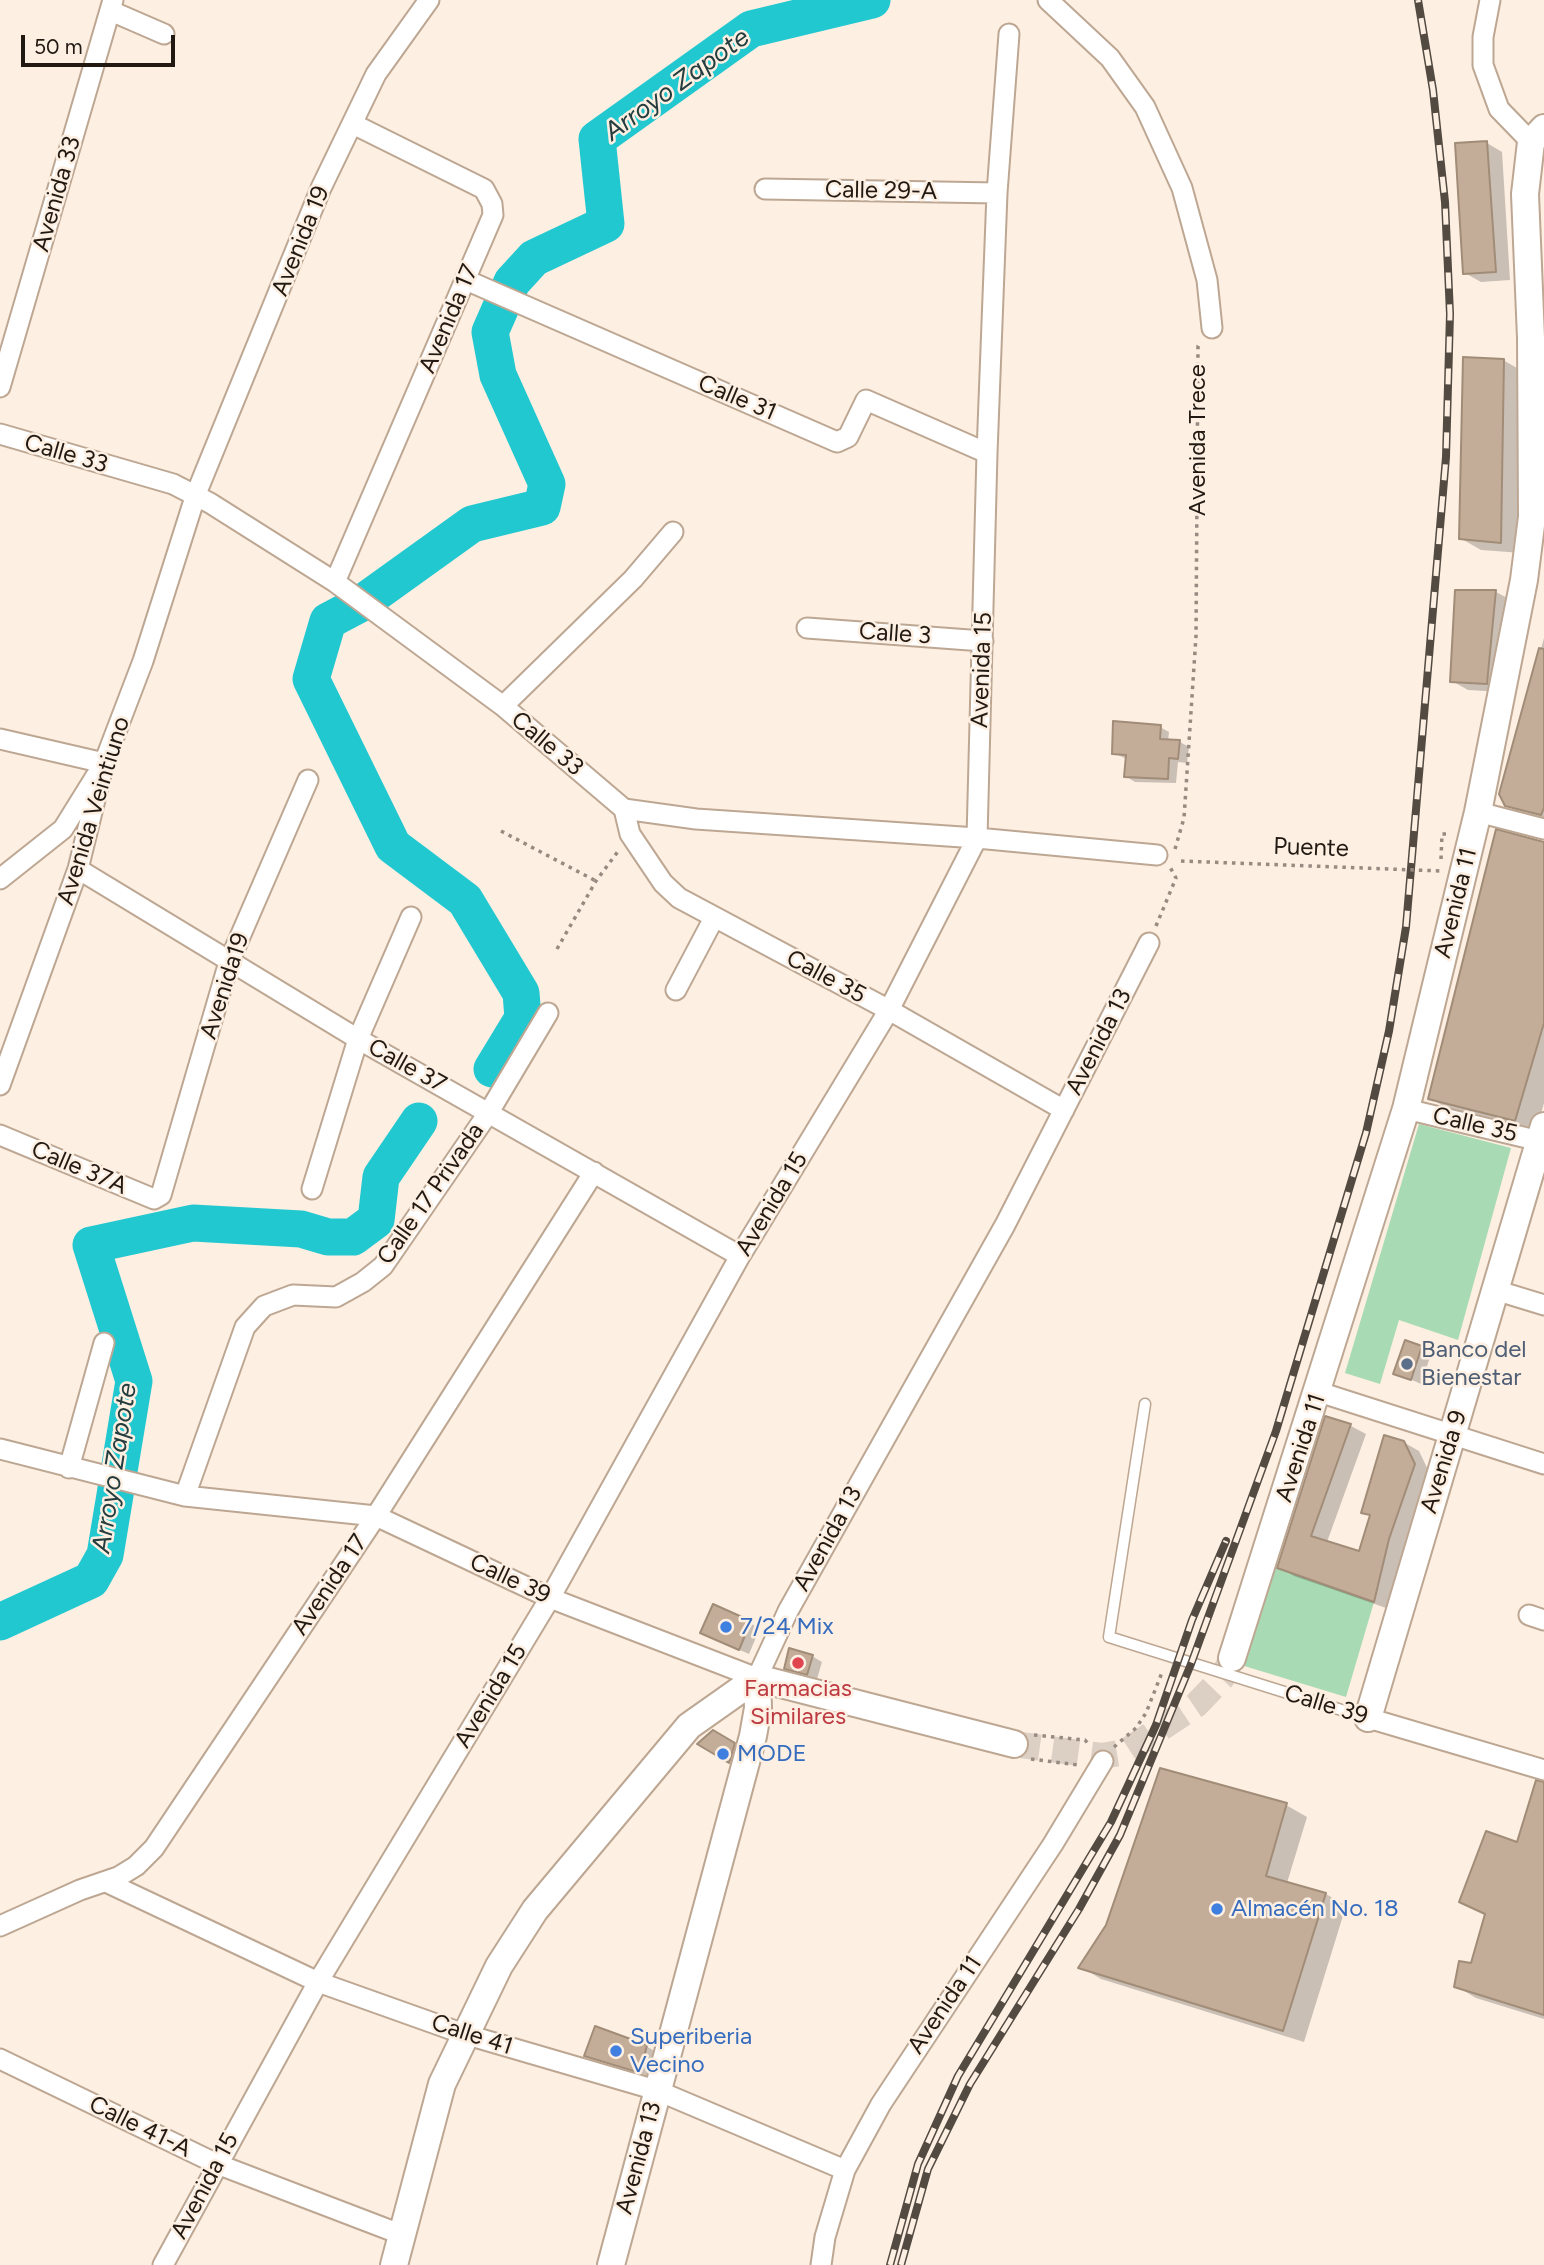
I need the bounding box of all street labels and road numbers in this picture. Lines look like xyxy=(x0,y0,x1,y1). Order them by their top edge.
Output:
street label: Avenida 33 xyxy=(27,133,87,255)
street label: Calle 29-A xyxy=(825,176,937,206)
street label: Avenida 19 xyxy=(266,182,336,300)
street label: Avenida 17 xyxy=(413,260,485,378)
street label: Avenida Trece xyxy=(1184,364,1212,516)
street label: Calle 31 xyxy=(694,369,780,427)
street label: Calle 33 xyxy=(21,428,111,480)
street label: Avenida 15 xyxy=(966,611,998,729)
street label: Calle 3 xyxy=(858,617,932,651)
street label: Calle 33 xyxy=(505,706,589,782)
street label: Avenida Veintiuno xyxy=(52,713,136,909)
street label: Puente xyxy=(1273,832,1349,864)
street label: Avenida 11 xyxy=(1428,845,1484,961)
street label: Avenida19 xyxy=(194,929,256,1043)
street label: Calle 35 xyxy=(781,944,871,1010)
street label: Avenida 13 xyxy=(1060,984,1138,1100)
street label: Calle 37 xyxy=(363,1033,451,1099)
street label: Calle 35 xyxy=(1430,1101,1520,1149)
street label: Calle 17 Privada xyxy=(372,1118,490,1270)
street label: Calle 37A xyxy=(27,1135,131,1201)
street label: Avenida 15 xyxy=(730,1147,814,1261)
street label: Avenida 11 xyxy=(1270,1390,1332,1506)
street label: Avenida 9 xyxy=(1415,1407,1473,1517)
street label: Avenida 13 xyxy=(787,1482,869,1596)
street label: Avenida 17 xyxy=(286,1529,374,1641)
street label: Calle 39 xyxy=(465,1548,555,1610)
street label: Avenida 15 xyxy=(449,1639,533,1753)
street label: Calle 39 xyxy=(1281,1679,1371,1731)
street label: Avenida 11 xyxy=(902,1950,988,2060)
street label: Calle 41 xyxy=(428,2008,516,2062)
street label: Calle 41-A xyxy=(84,2090,196,2164)
street label: Avenida 13 xyxy=(610,2099,668,2217)
street label: Avenida 15 xyxy=(165,2128,245,2244)

